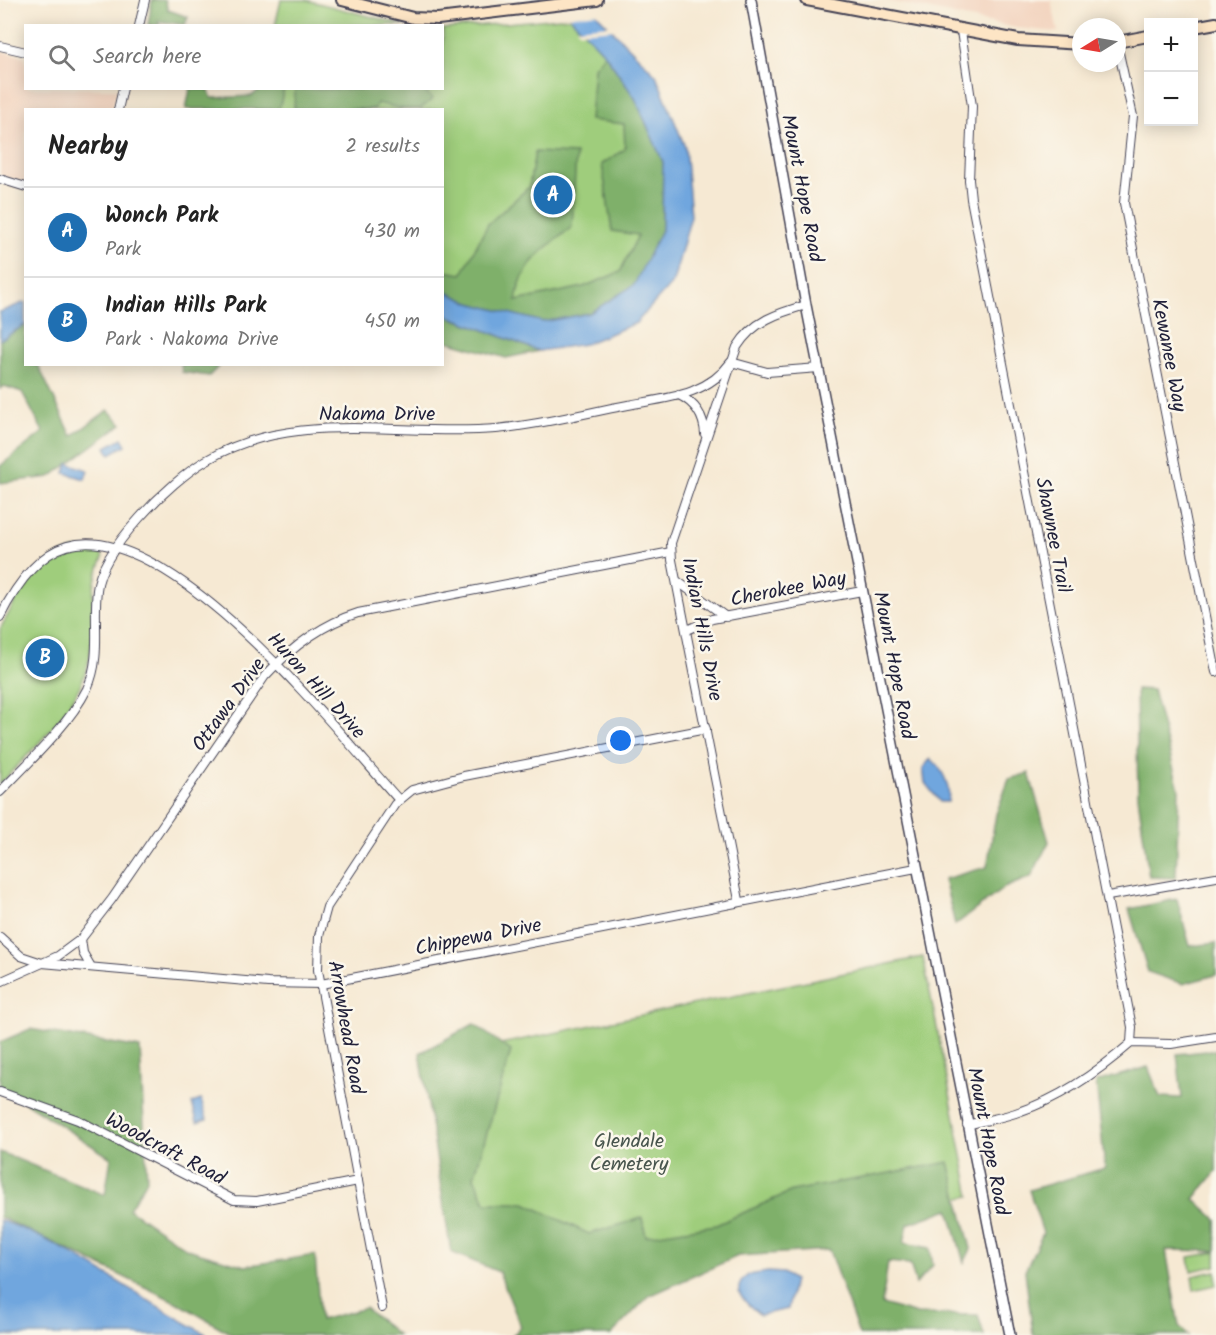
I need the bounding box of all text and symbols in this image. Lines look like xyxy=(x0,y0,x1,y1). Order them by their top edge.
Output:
north arrow xyxy=(1072,18,1126,72)
map controls xyxy=(1144,18,1198,126)
button: + xyxy=(1144,18,1198,72)
search box xyxy=(24,24,444,90)
text: Search here xyxy=(93,40,201,75)
icon: search xyxy=(45,41,78,74)
button: − xyxy=(1144,72,1198,126)
street label: Mount Hope Road xyxy=(771,112,831,266)
text: Nearby xyxy=(48,126,128,168)
text: 2 results xyxy=(345,131,420,163)
pin: A xyxy=(534,172,572,218)
text: Wonch Park xyxy=(105,199,218,234)
text: A xyxy=(61,216,74,248)
text: 430 m xyxy=(364,216,420,248)
text: Park xyxy=(105,234,141,266)
text: Indian Hills Park xyxy=(105,289,266,324)
street label: Kewanee Way xyxy=(1141,296,1195,415)
text: B xyxy=(61,306,74,338)
text: 450 m xyxy=(364,306,420,338)
text: Park · Nakoma Drive xyxy=(105,324,278,356)
street label: Nakoma Drive xyxy=(319,399,435,431)
street label: Shawnee Trail xyxy=(1025,475,1079,596)
street label: Indian Hills Drive xyxy=(671,555,731,704)
street label: Cherokee Way xyxy=(728,563,850,617)
street label: Mount Hope Road xyxy=(863,589,923,743)
street label: Huron Hill Drive xyxy=(258,625,373,747)
pin: B xyxy=(26,636,64,680)
street label: Ottawa Drive xyxy=(184,651,275,759)
your location xyxy=(606,726,635,755)
street label: Chippewa Drive xyxy=(412,910,544,966)
street label: Arrowhead Road xyxy=(318,958,373,1098)
street label: Mount Hope Road xyxy=(957,1065,1017,1219)
street label: Woodcraft Road xyxy=(99,1105,232,1195)
park label: Glendale Cemetery xyxy=(590,1126,669,1181)

